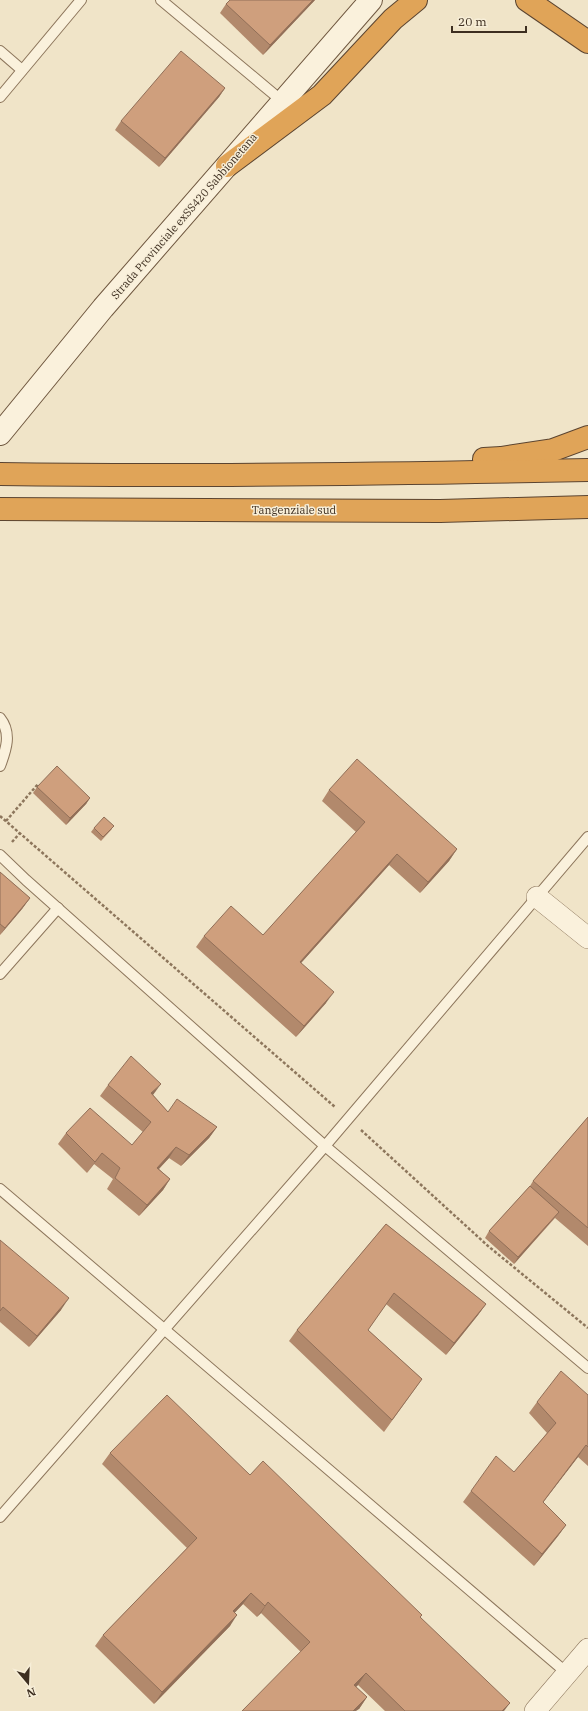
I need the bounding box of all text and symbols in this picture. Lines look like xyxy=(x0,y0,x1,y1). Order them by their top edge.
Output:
scale bar xyxy=(452,8,526,34)
text: 20 m xyxy=(458,14,487,29)
street label: Strada Provinciale exSS420 Sabbionetana xyxy=(108,130,260,302)
street label: Tangenziale sud xyxy=(252,503,336,517)
north arrow xyxy=(8,1663,48,1703)
text: N xyxy=(25,1684,38,1701)

